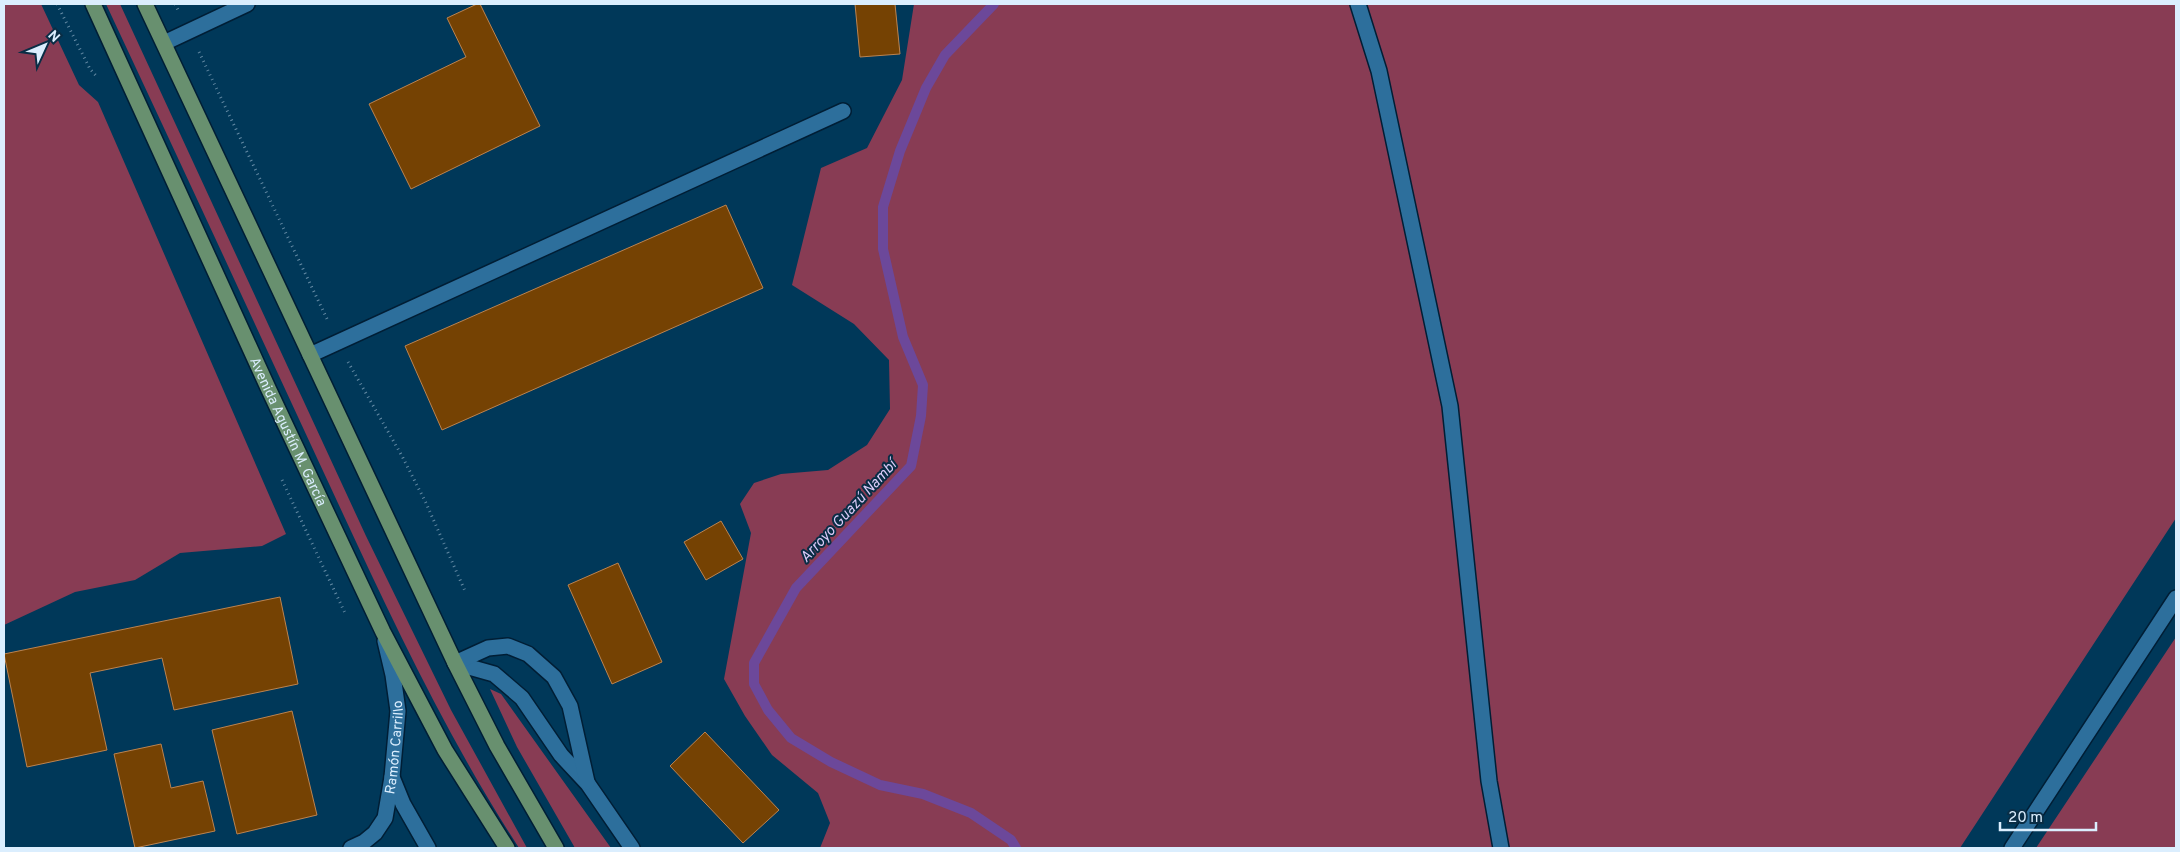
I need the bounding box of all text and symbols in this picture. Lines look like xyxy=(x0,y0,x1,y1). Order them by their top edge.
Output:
north arrow xyxy=(20,20,70,70)
text: N xyxy=(44,27,63,47)
street label: Avenida Agustín M. García xyxy=(245,355,329,509)
water label: Arroyo Guazú Nambí xyxy=(797,454,904,567)
street label: Ramón Carrillo xyxy=(382,699,408,796)
scale bar xyxy=(2000,800,2096,832)
text: 20 m xyxy=(2008,809,2043,828)

